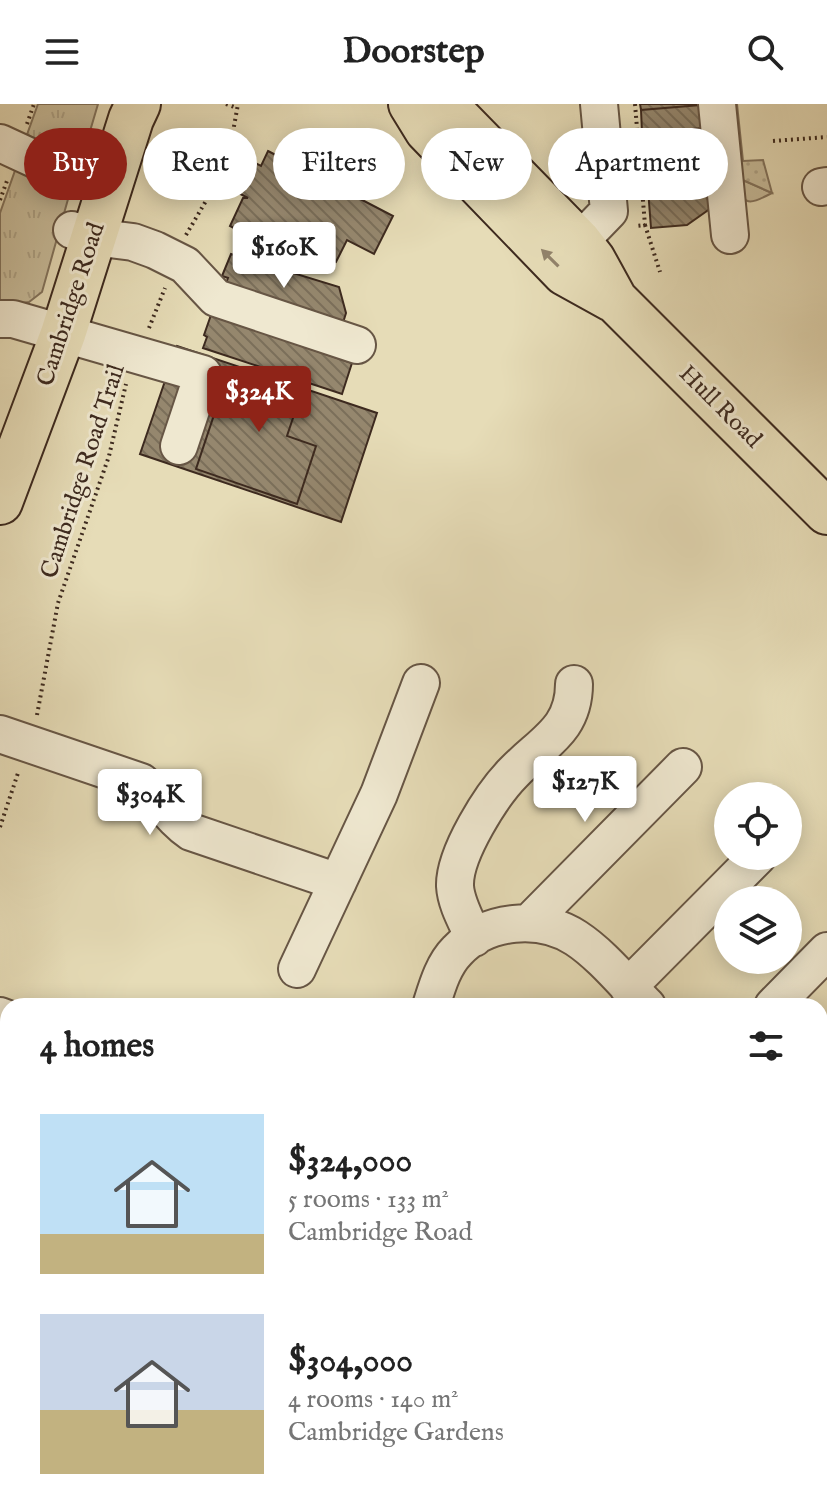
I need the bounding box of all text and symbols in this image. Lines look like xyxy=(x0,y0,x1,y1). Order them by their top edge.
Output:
text: Doorstep xyxy=(343,29,484,75)
icon: menu xyxy=(40,30,84,74)
icon: search xyxy=(743,30,787,74)
chip: Buy xyxy=(24,128,127,200)
chip: Rent xyxy=(143,128,257,200)
chip: Filters xyxy=(273,128,405,200)
chip: New xyxy=(421,128,532,200)
chip: Apartment xyxy=(548,128,728,200)
street label: Cambridge Road xyxy=(30,219,113,390)
pin: $160K xyxy=(228,222,340,290)
text: $160K xyxy=(251,231,317,264)
one-way arrow xyxy=(541,249,560,268)
street label: Hull Road xyxy=(672,359,768,455)
street label: Cambridge Road Trail xyxy=(34,360,133,582)
pin: $324K xyxy=(203,366,315,434)
text: $324K xyxy=(225,375,293,408)
pin: $127K xyxy=(529,756,641,824)
text: $127K xyxy=(552,765,618,798)
pin: $304K xyxy=(94,769,206,837)
text: $304K xyxy=(116,778,184,811)
map controls xyxy=(714,782,802,974)
button: locate xyxy=(714,782,802,870)
button: layers xyxy=(714,886,802,974)
icon: filters xyxy=(744,1024,788,1068)
text: 4 homes xyxy=(40,1025,154,1068)
text: $324,000 xyxy=(288,1140,412,1183)
icon: home xyxy=(104,1146,200,1242)
text: 5 rooms · 133 m² xyxy=(288,1183,449,1216)
text: Cambridge Road xyxy=(288,1216,472,1249)
text: $304,000 xyxy=(288,1340,413,1383)
icon: home xyxy=(104,1346,200,1442)
text: 4 rooms · 140 m² xyxy=(288,1383,459,1416)
text: Cambridge Gardens xyxy=(288,1416,504,1449)

